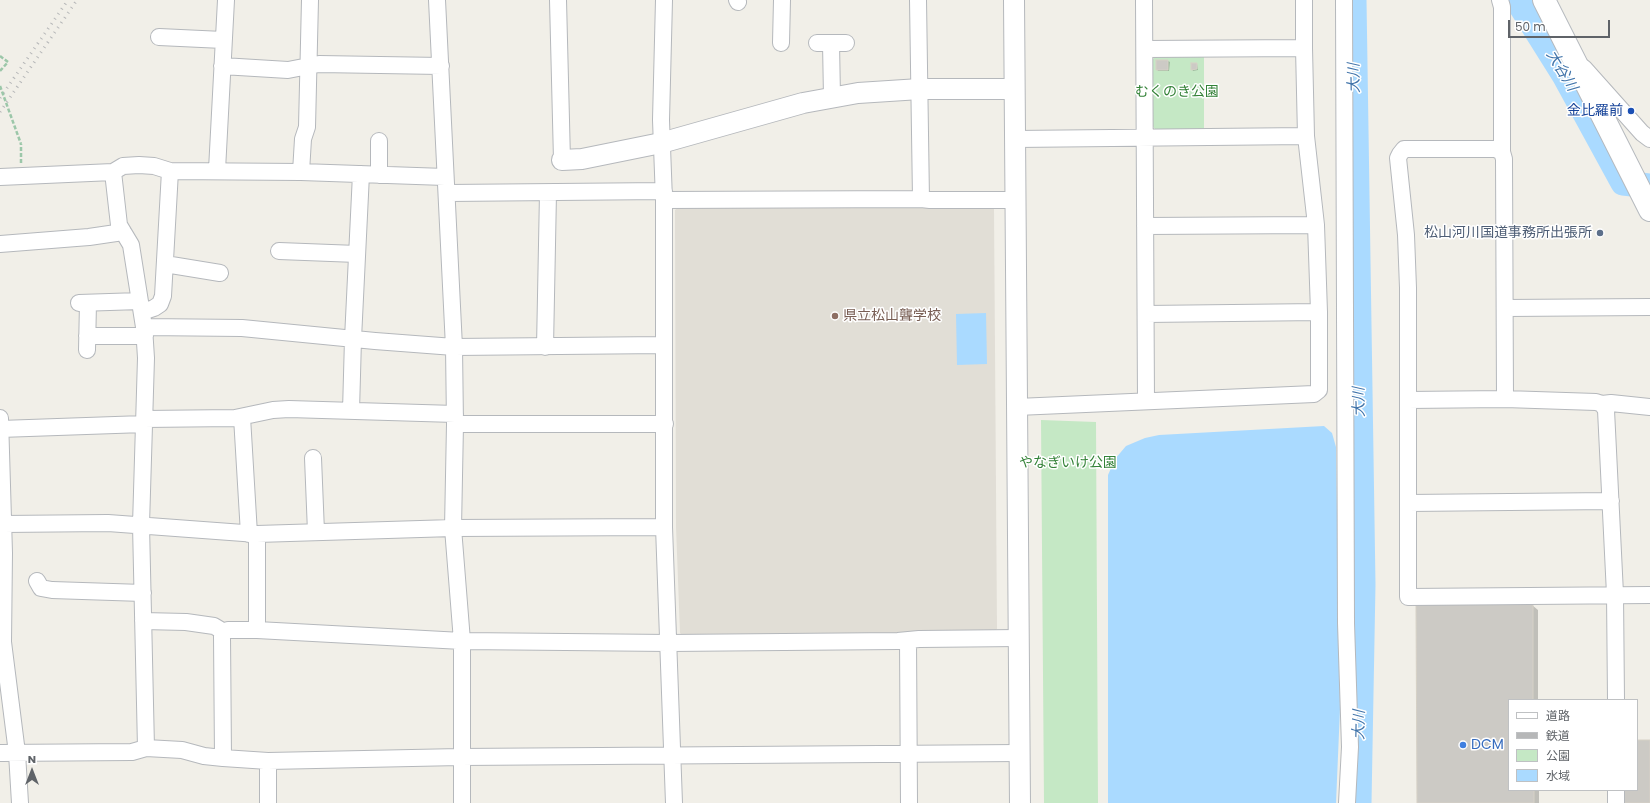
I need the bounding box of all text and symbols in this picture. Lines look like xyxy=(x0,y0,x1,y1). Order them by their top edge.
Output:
scale bar xyxy=(1510,12,1612,38)
text: 50 m xyxy=(1515,18,1546,35)
water label: 大谷川 xyxy=(1542,47,1580,95)
water label: 大川 xyxy=(1346,63,1364,93)
park label: むくのき公園 xyxy=(1135,84,1219,100)
place label: 金比羅前 xyxy=(1567,103,1623,119)
marker: 金比羅前 xyxy=(1626,106,1636,116)
place label: 松山河川国道事務所出張所 xyxy=(1424,225,1592,241)
marker: 松山河川国道事務所出張所 xyxy=(1595,228,1605,238)
place label: 県立松山聾学校 xyxy=(843,308,941,324)
marker: 県立松山聾学校 xyxy=(830,311,840,321)
water label: 大川 xyxy=(1351,387,1369,417)
park label: やなぎいけ公園 xyxy=(1019,455,1117,471)
legend xyxy=(1508,699,1638,791)
text: 道路 xyxy=(1546,707,1570,724)
water label: 大川 xyxy=(1351,710,1369,740)
text: 鉄道 xyxy=(1546,727,1570,744)
place label: DCM xyxy=(1471,737,1504,753)
marker: DCM xyxy=(1458,740,1468,750)
text: 公園 xyxy=(1546,747,1570,764)
north arrow xyxy=(12,751,52,791)
text: N xyxy=(28,751,36,767)
text: 水域 xyxy=(1546,767,1570,784)

